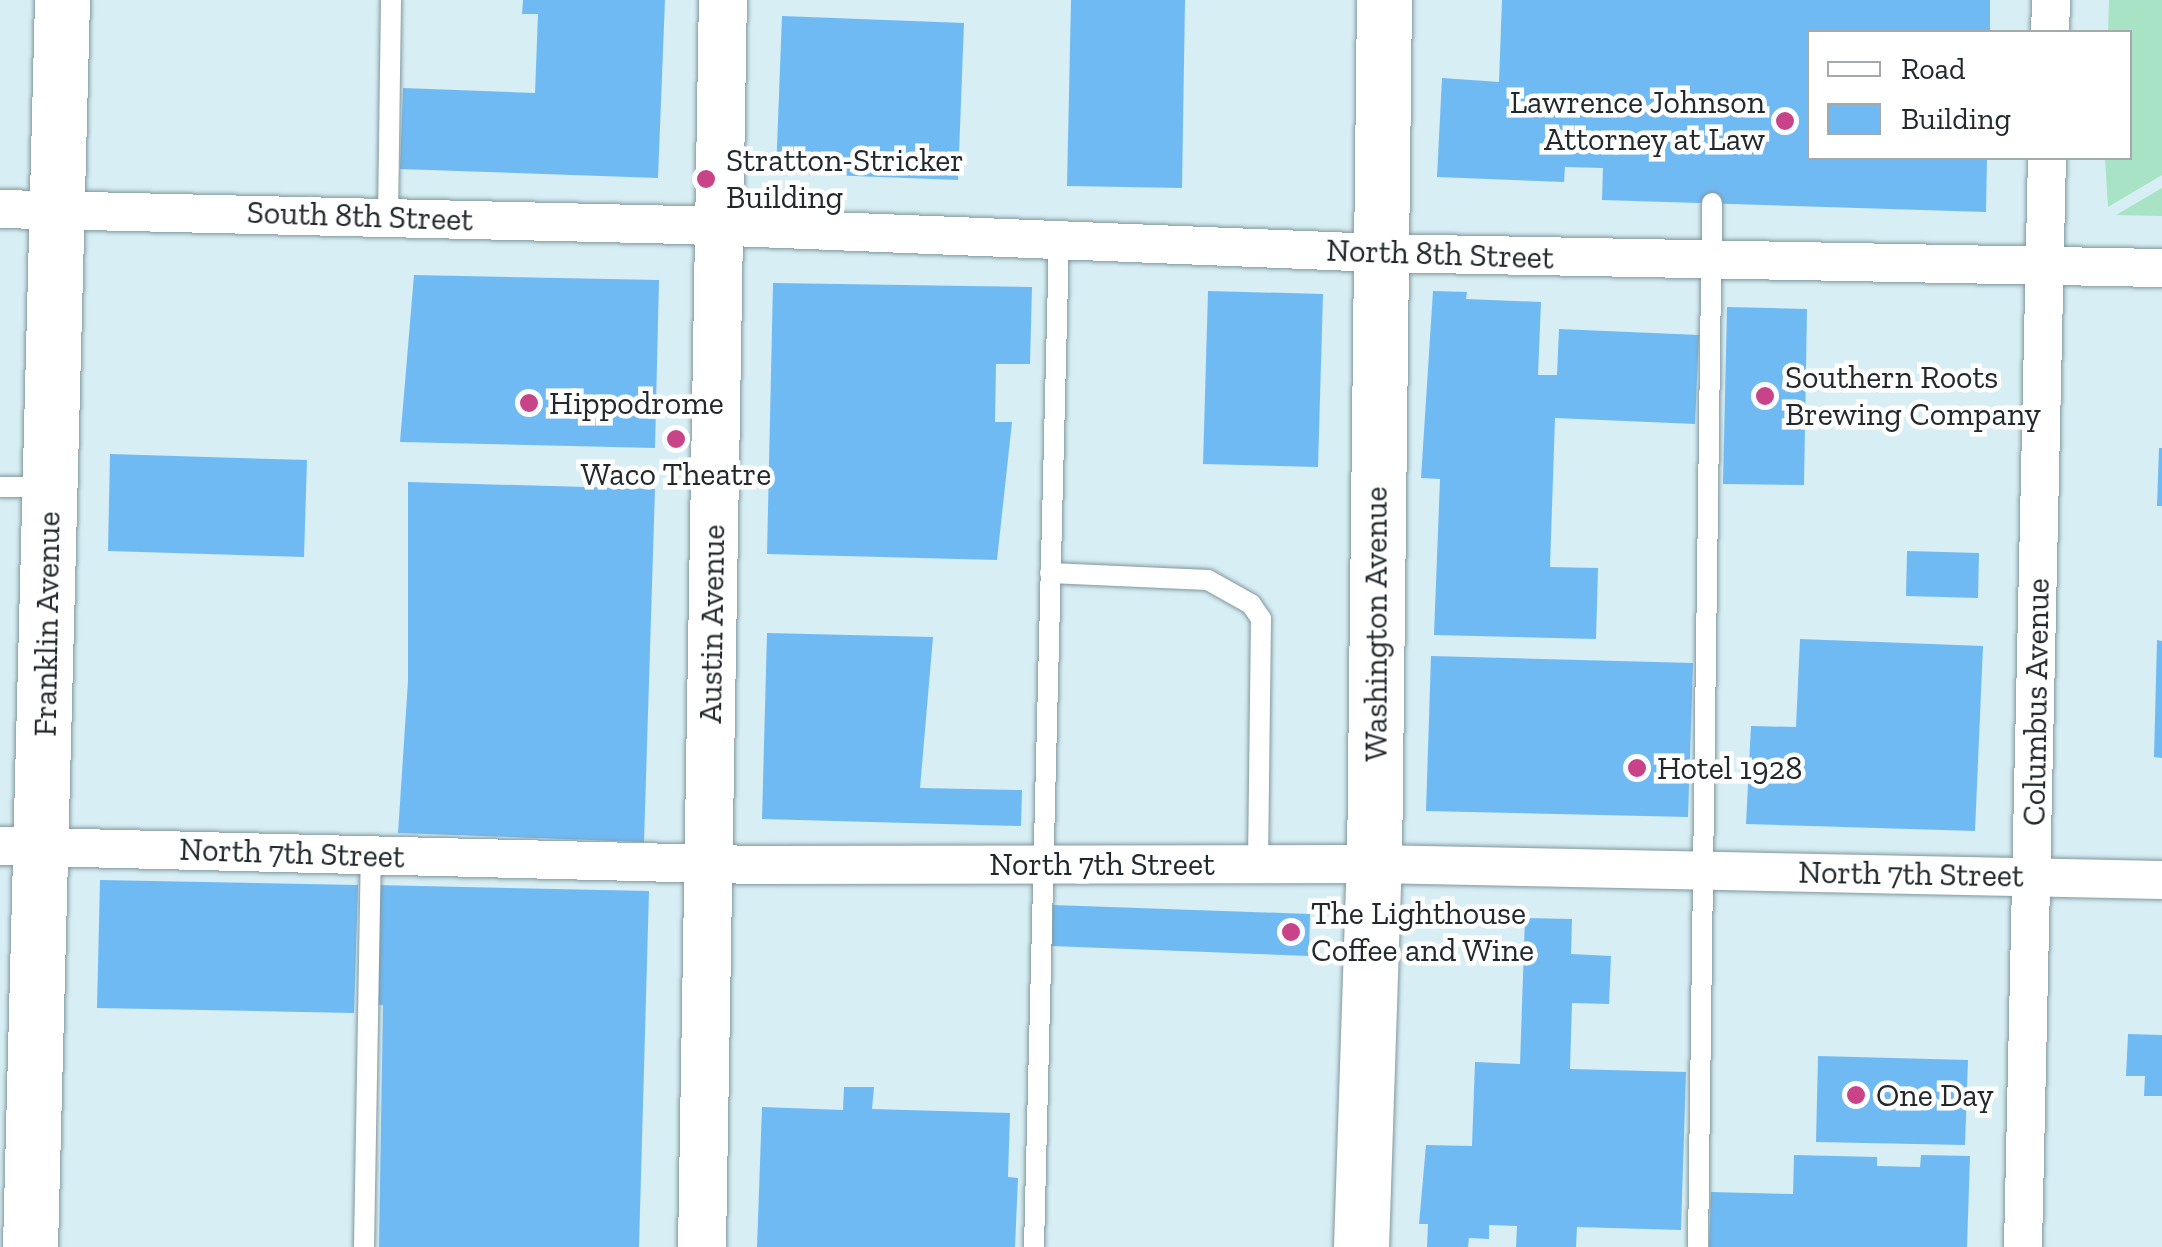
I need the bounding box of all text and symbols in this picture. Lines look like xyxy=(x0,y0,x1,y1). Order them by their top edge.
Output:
legend xyxy=(1807,30,2132,160)
text: Road xyxy=(1901,51,1966,87)
place label: Lawrence Johnson Attorney at Law xyxy=(1509,84,1765,159)
text: Building xyxy=(1901,101,2011,137)
marker: Lawrence Johnson Attorney at Law xyxy=(1774,110,1796,132)
place label: Stratton-Stricker Building xyxy=(726,142,964,217)
marker: Stratton-Stricker Building xyxy=(695,168,717,190)
street label: South 8th Street xyxy=(246,193,474,239)
street label: North 8th Street xyxy=(1325,231,1555,277)
place label: Southern Roots Brewing Company xyxy=(1785,359,2041,434)
place label: Hippodrome xyxy=(549,384,724,422)
marker: Southern Roots Brewing Company xyxy=(1754,385,1776,407)
marker: Hippodrome xyxy=(518,392,540,414)
marker: Waco Theatre xyxy=(665,428,687,450)
place label: Waco Theatre xyxy=(580,455,772,493)
street label: Washington Avenue xyxy=(1357,486,1395,762)
street label: Franklin Avenue xyxy=(26,511,68,737)
street label: Austin Avenue xyxy=(691,524,733,724)
street label: Columbus Avenue xyxy=(2015,577,2057,827)
place label: Hotel 1928 xyxy=(1657,749,1803,787)
marker: Hotel 1928 xyxy=(1626,757,1648,779)
street label: North 7th Street xyxy=(178,830,406,876)
street label: North 7th Street xyxy=(989,845,1215,883)
street label: North 7th Street xyxy=(1798,853,2024,895)
place label: The Lighthouse Coffee and Wine xyxy=(1311,895,1535,970)
marker: The Lighthouse Coffee and Wine xyxy=(1280,921,1302,943)
place label: One Day xyxy=(1876,1076,1994,1114)
marker: One Day xyxy=(1845,1084,1867,1106)

